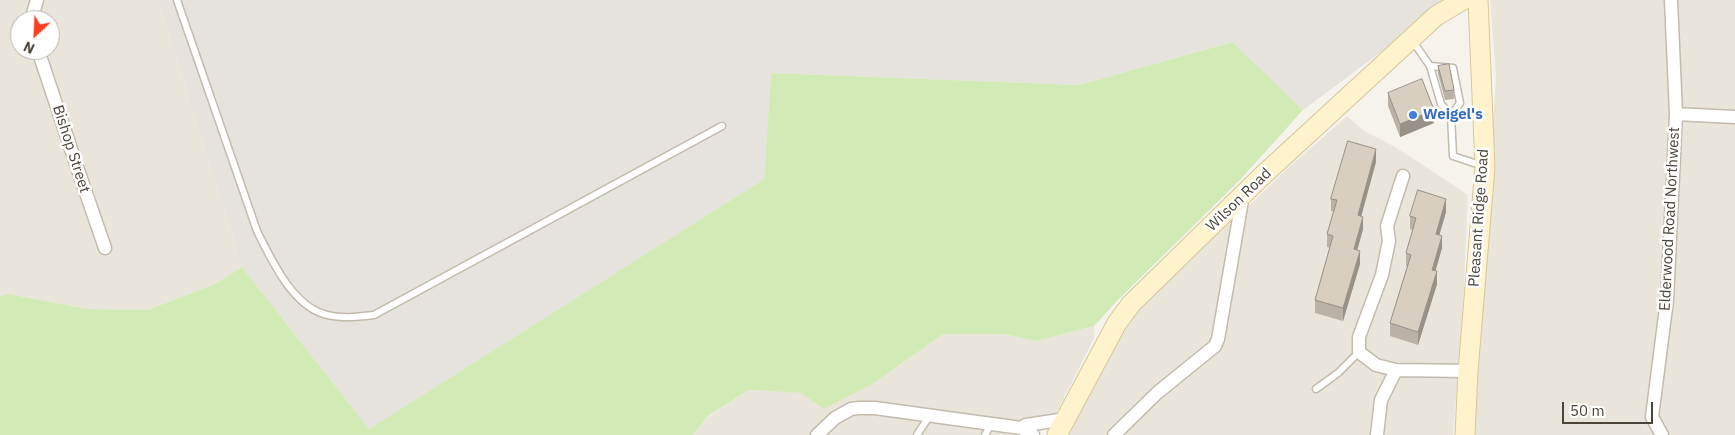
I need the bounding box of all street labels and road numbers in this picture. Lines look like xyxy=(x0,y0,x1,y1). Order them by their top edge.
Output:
street label: Bishop Street xyxy=(48,103,94,195)
street label: Elderwood Road Northwest xyxy=(1656,127,1684,311)
street label: Pleasant Ridge Road xyxy=(1465,148,1493,288)
street label: Wilson Road xyxy=(1203,165,1275,235)

